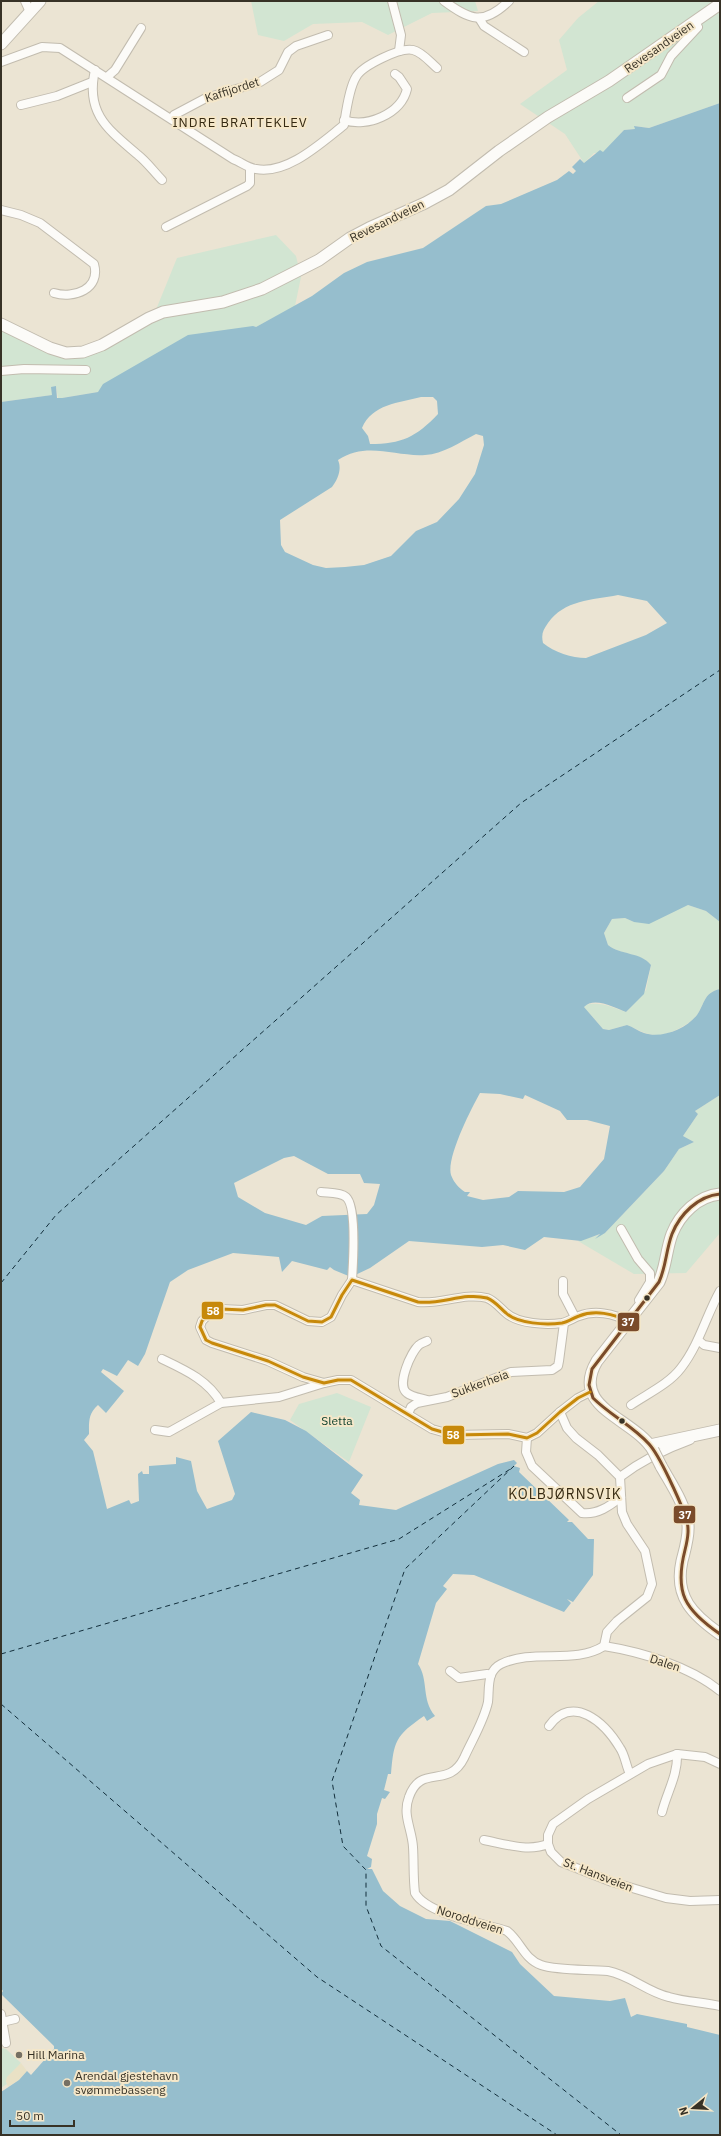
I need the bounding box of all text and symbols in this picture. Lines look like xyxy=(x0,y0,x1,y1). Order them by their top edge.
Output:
street label: Revesandveien xyxy=(621,17,696,76)
street label: Kaffijordet xyxy=(203,74,261,105)
district label: INDRE BRATTEKLEV xyxy=(172,114,308,131)
street label: Revesandveien xyxy=(347,196,427,245)
unlabelled marker xyxy=(642,1293,652,1303)
line badge: 58 xyxy=(201,1301,224,1320)
text: 58 xyxy=(206,1304,220,1318)
line badge: 37 xyxy=(617,1312,640,1332)
text: 37 xyxy=(621,1315,635,1329)
street label: Sukkerheia xyxy=(449,1366,511,1401)
park label: Sletta xyxy=(321,1413,353,1428)
unlabelled marker xyxy=(617,1416,627,1426)
line badge: 58 xyxy=(442,1425,465,1445)
text: 58 xyxy=(446,1428,460,1442)
district label: KOLBJØRNSVIK xyxy=(508,1485,622,1503)
line badge: 37 xyxy=(673,1505,696,1524)
text: 37 xyxy=(678,1508,692,1522)
street label: Dalen xyxy=(648,1651,682,1674)
street label: St. Hansveien xyxy=(561,1854,635,1895)
street label: Noroddveien xyxy=(435,1902,505,1937)
place label: Hill Marina xyxy=(27,2047,85,2062)
marker: Hill Marina xyxy=(14,2050,24,2060)
place label: Arendal gjestehavn svømmebasseng xyxy=(75,2068,178,2097)
marker: Arendal gjestehavn svømmebasseng xyxy=(62,2078,72,2088)
north arrow xyxy=(673,2088,713,2128)
scale bar xyxy=(10,2102,74,2128)
text: N xyxy=(676,2105,691,2117)
text: 50 m xyxy=(16,2108,44,2123)

